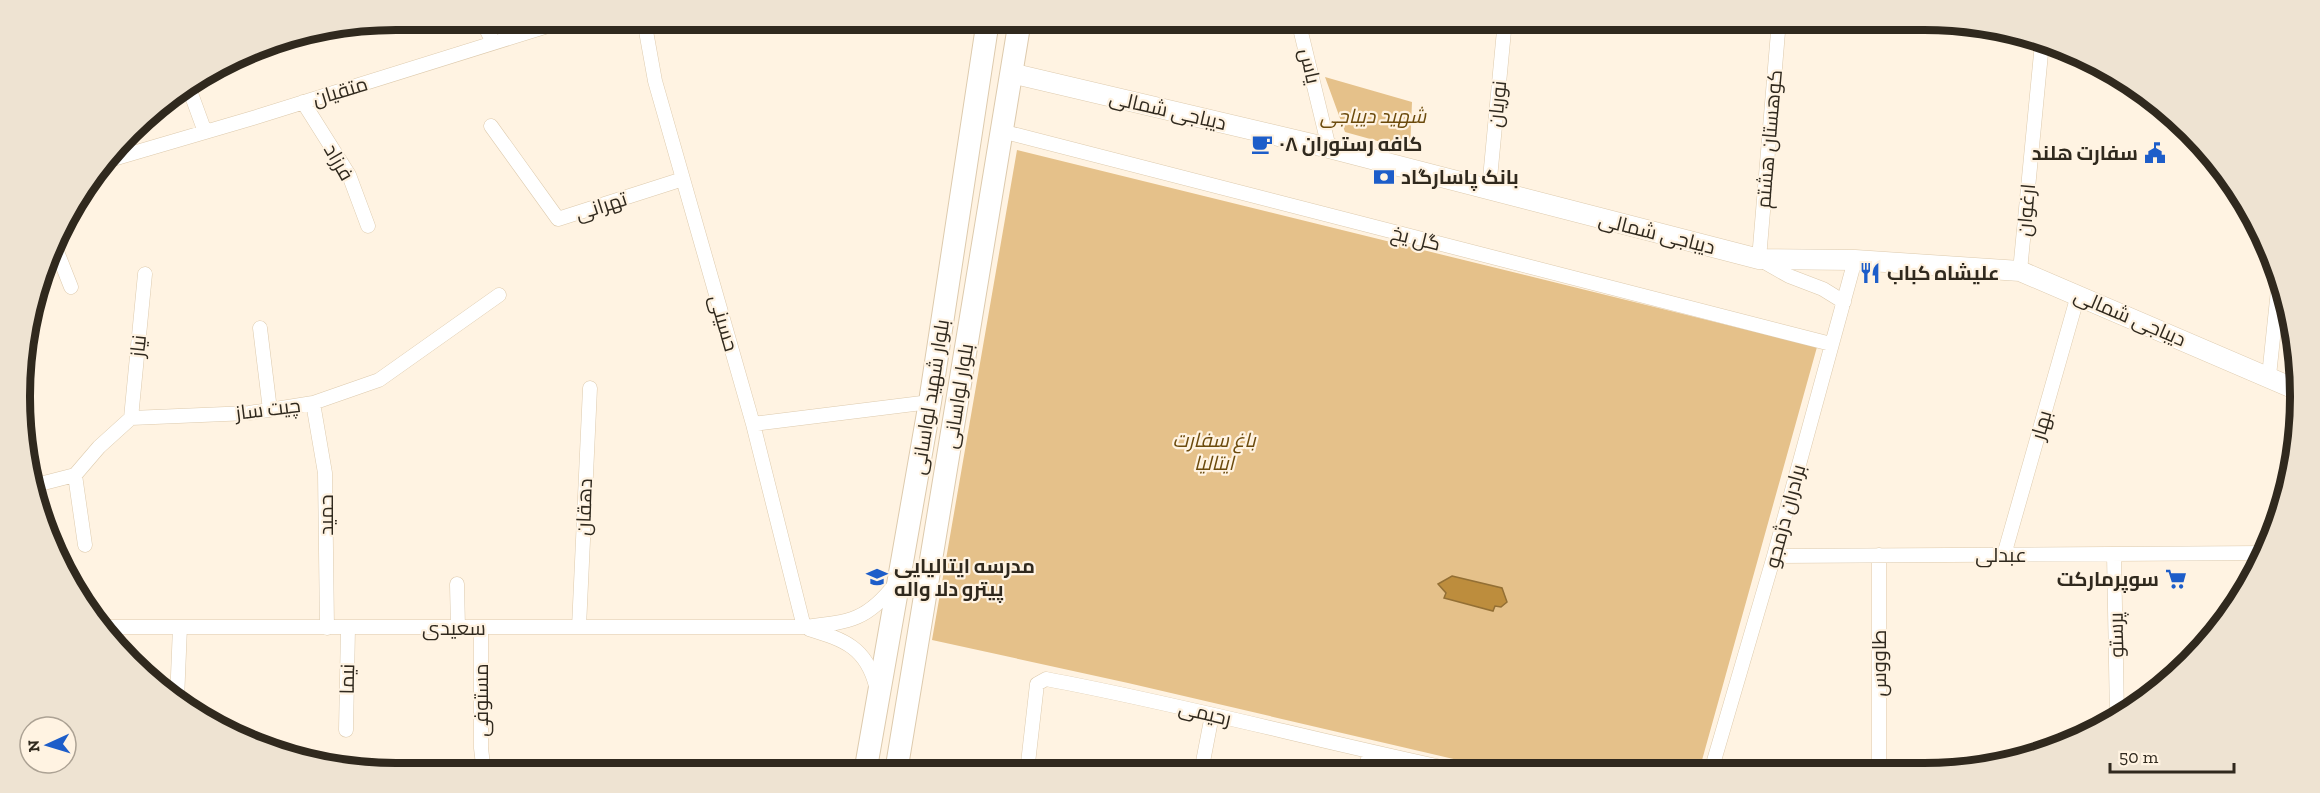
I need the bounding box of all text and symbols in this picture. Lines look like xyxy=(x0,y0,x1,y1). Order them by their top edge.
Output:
street label: یاس xyxy=(1293,46,1326,87)
street label: کوهستان هشتم xyxy=(1751,69,1789,209)
street label: متقیان xyxy=(309,71,371,112)
street label: نوریان xyxy=(1483,80,1512,129)
street label: دیباجی شمالی xyxy=(1107,85,1229,136)
park label: شهید دیباجی xyxy=(1320,104,1427,128)
cafe icon: کافه رستوران ٠٨ xyxy=(1250,132,1274,156)
place label: کافه رستوران ٠٨ xyxy=(1279,132,1423,156)
street label: فرزاد xyxy=(319,139,359,185)
place label: سفارت هلند xyxy=(2032,141,2138,165)
public building icon: سفارت هلند xyxy=(2143,141,2167,165)
bank icon: بانک پاسارگاد xyxy=(1372,165,1396,189)
place label: بانک پاسارگاد xyxy=(1401,165,1519,191)
street label: ارغوان xyxy=(2012,183,2041,237)
street label: تهرانی xyxy=(572,186,631,227)
street label: دیباجی شمالی xyxy=(1596,207,1718,260)
street label: گل یخ xyxy=(1388,220,1443,258)
restaurant icon: علیشاه کباب xyxy=(1858,261,1882,285)
place label: علیشاه کباب xyxy=(1887,261,1999,285)
street label: دیباجی شمالی xyxy=(2070,283,2190,352)
street label: حسینی xyxy=(704,292,743,354)
street label: بلوار شهید لواسانی xyxy=(906,318,955,477)
street label: نیاز xyxy=(125,334,151,359)
street label: بلوار لواسانی xyxy=(938,342,979,450)
street label: چیت ساز xyxy=(233,393,302,426)
street label: بهار xyxy=(2025,407,2058,444)
park label: باغ سفارت ایتالیا xyxy=(1173,428,1257,475)
street label: برادران دژمجو xyxy=(1760,462,1811,571)
street label: دهقان xyxy=(571,478,598,536)
street label: حمید xyxy=(314,494,338,536)
street label: عبدلی xyxy=(1975,543,2027,568)
place label: مدرسه ایتالیایی پیترو دلا واله xyxy=(894,554,1035,603)
school or university icon: مدرسه ایتالیایی پیترو دلا واله xyxy=(865,565,889,589)
place label: سوپرمارکت xyxy=(2057,567,2159,593)
supermarket icon: سوپرمارکت xyxy=(2164,567,2188,591)
street label: پرستو xyxy=(2104,611,2129,658)
street label: سعیدی xyxy=(422,616,486,641)
street label: طاووس xyxy=(1867,630,1892,696)
street label: نیما xyxy=(335,663,359,695)
street label: مستوفی xyxy=(469,663,494,737)
street label: رحیمی xyxy=(1176,695,1234,732)
north arrow xyxy=(18,715,78,775)
scale bar xyxy=(2110,736,2234,774)
text: N xyxy=(24,739,43,753)
text: 50 m xyxy=(2119,746,2159,768)

